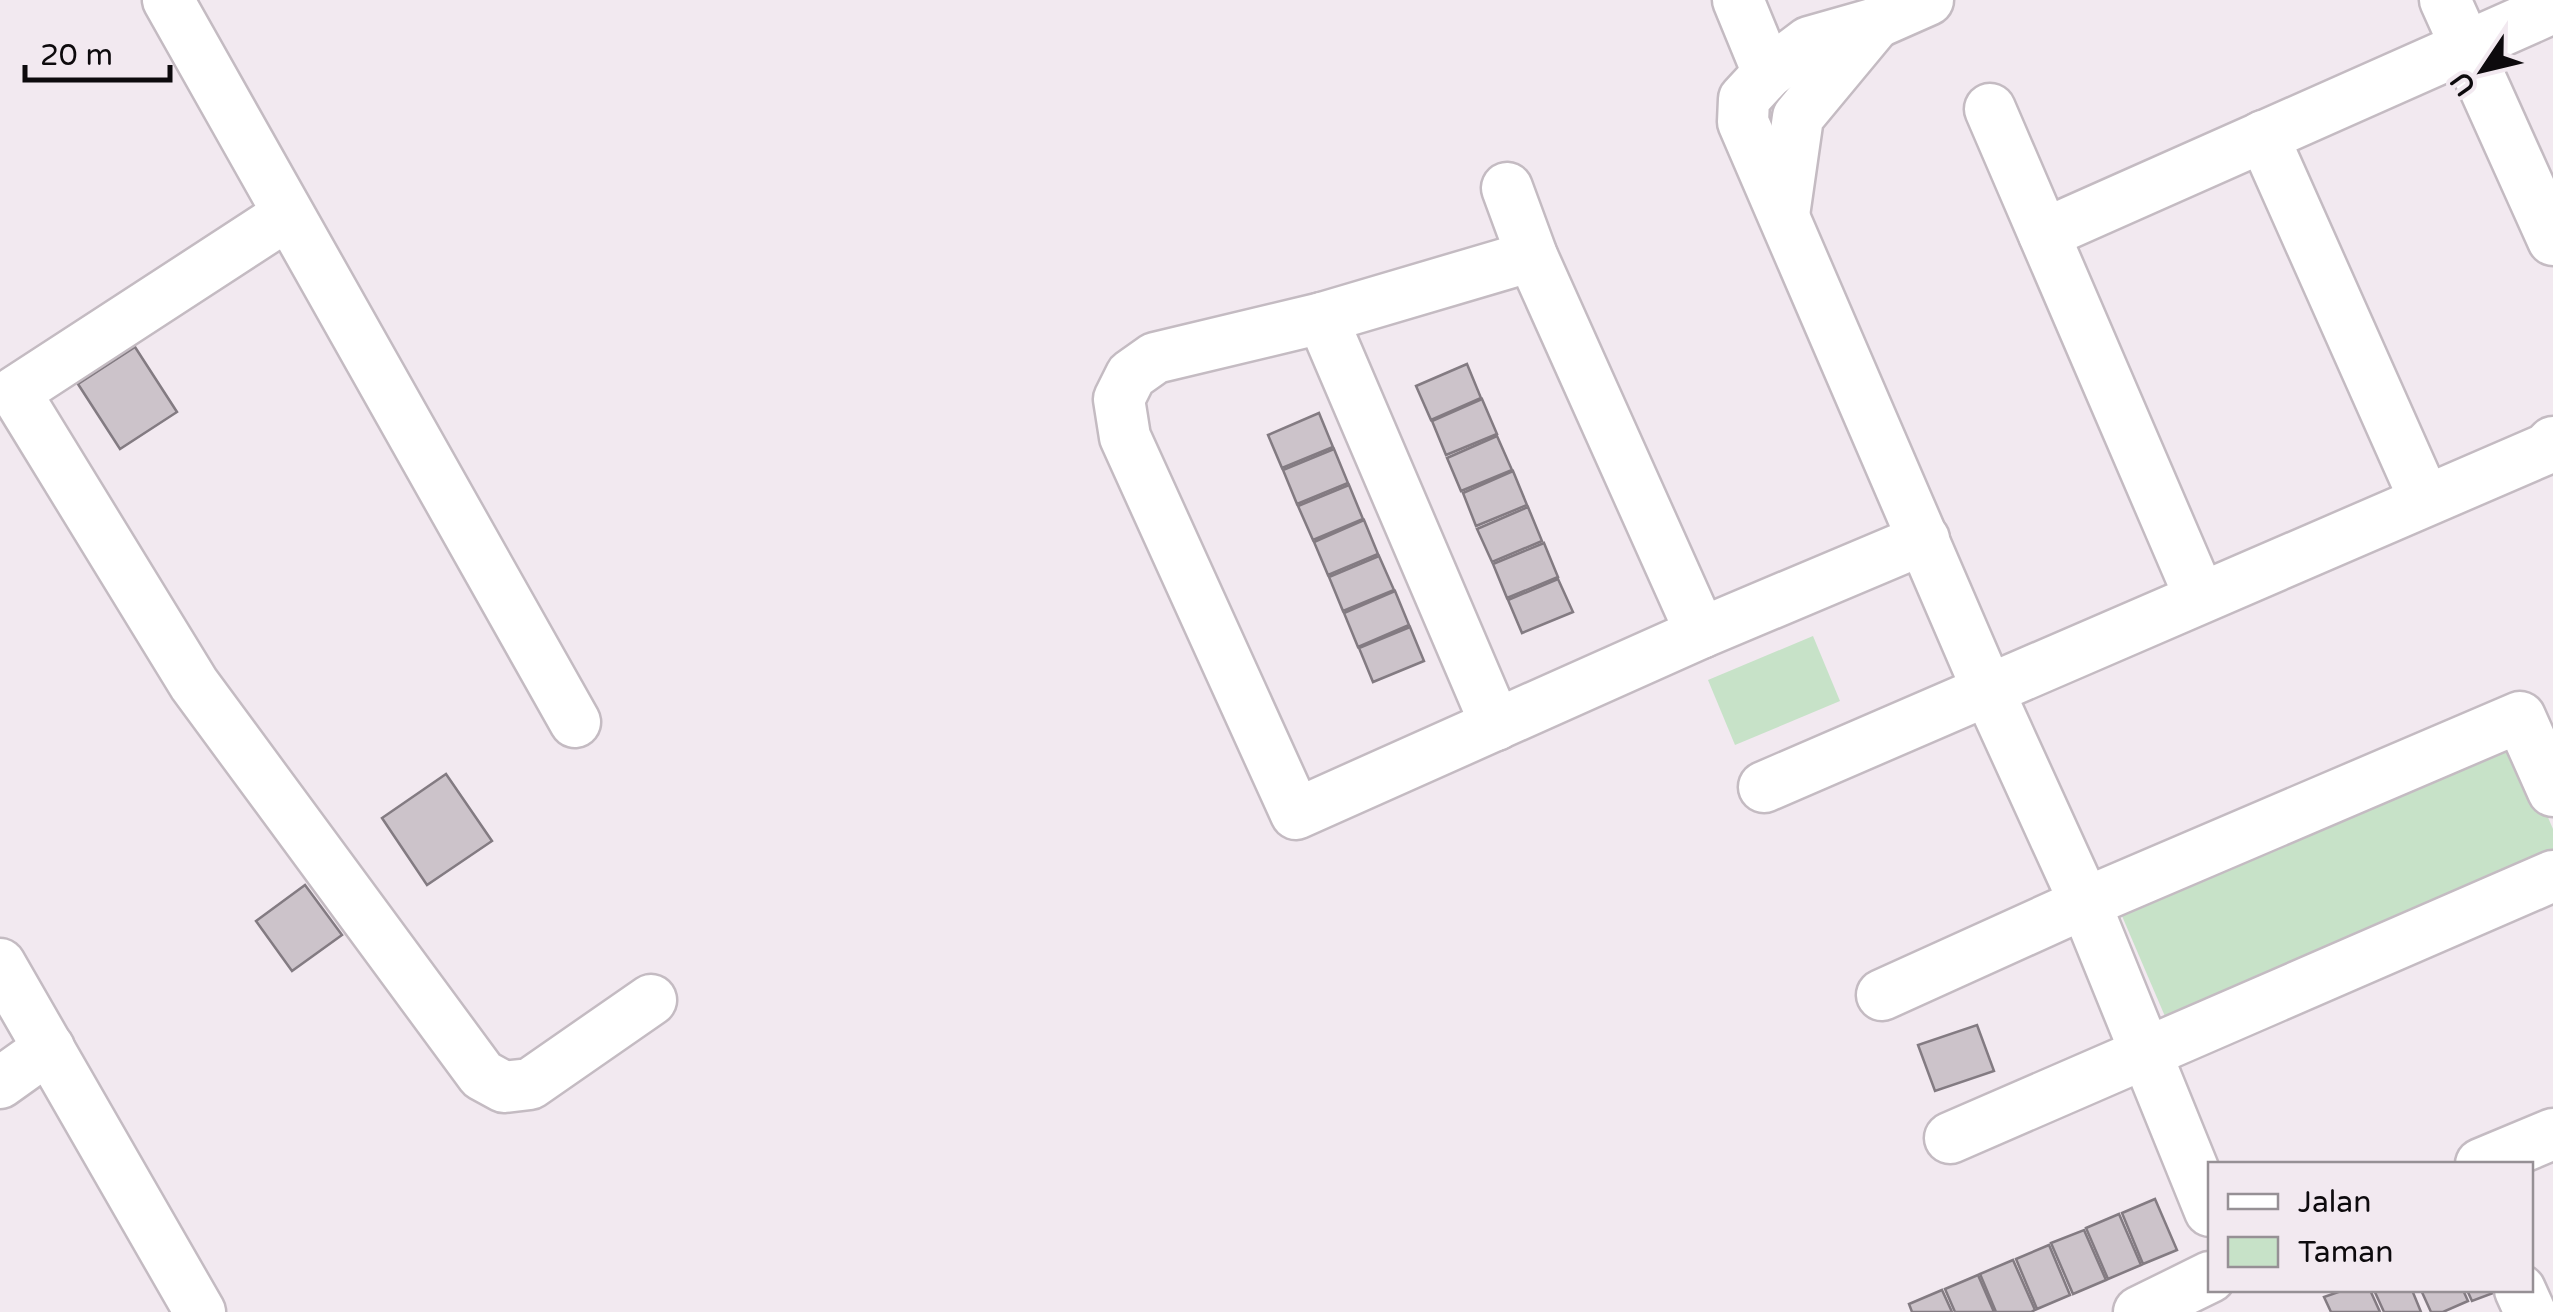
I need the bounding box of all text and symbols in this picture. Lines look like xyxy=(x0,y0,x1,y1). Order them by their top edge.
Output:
scale bar xyxy=(25,20,170,82)
north arrow xyxy=(2433,20,2533,120)
text: 20 m xyxy=(40,37,113,74)
text: U xyxy=(2443,65,2483,102)
legend xyxy=(2208,1162,2533,1292)
text: Jalan xyxy=(2298,1184,2371,1221)
text: Taman xyxy=(2298,1234,2393,1271)

